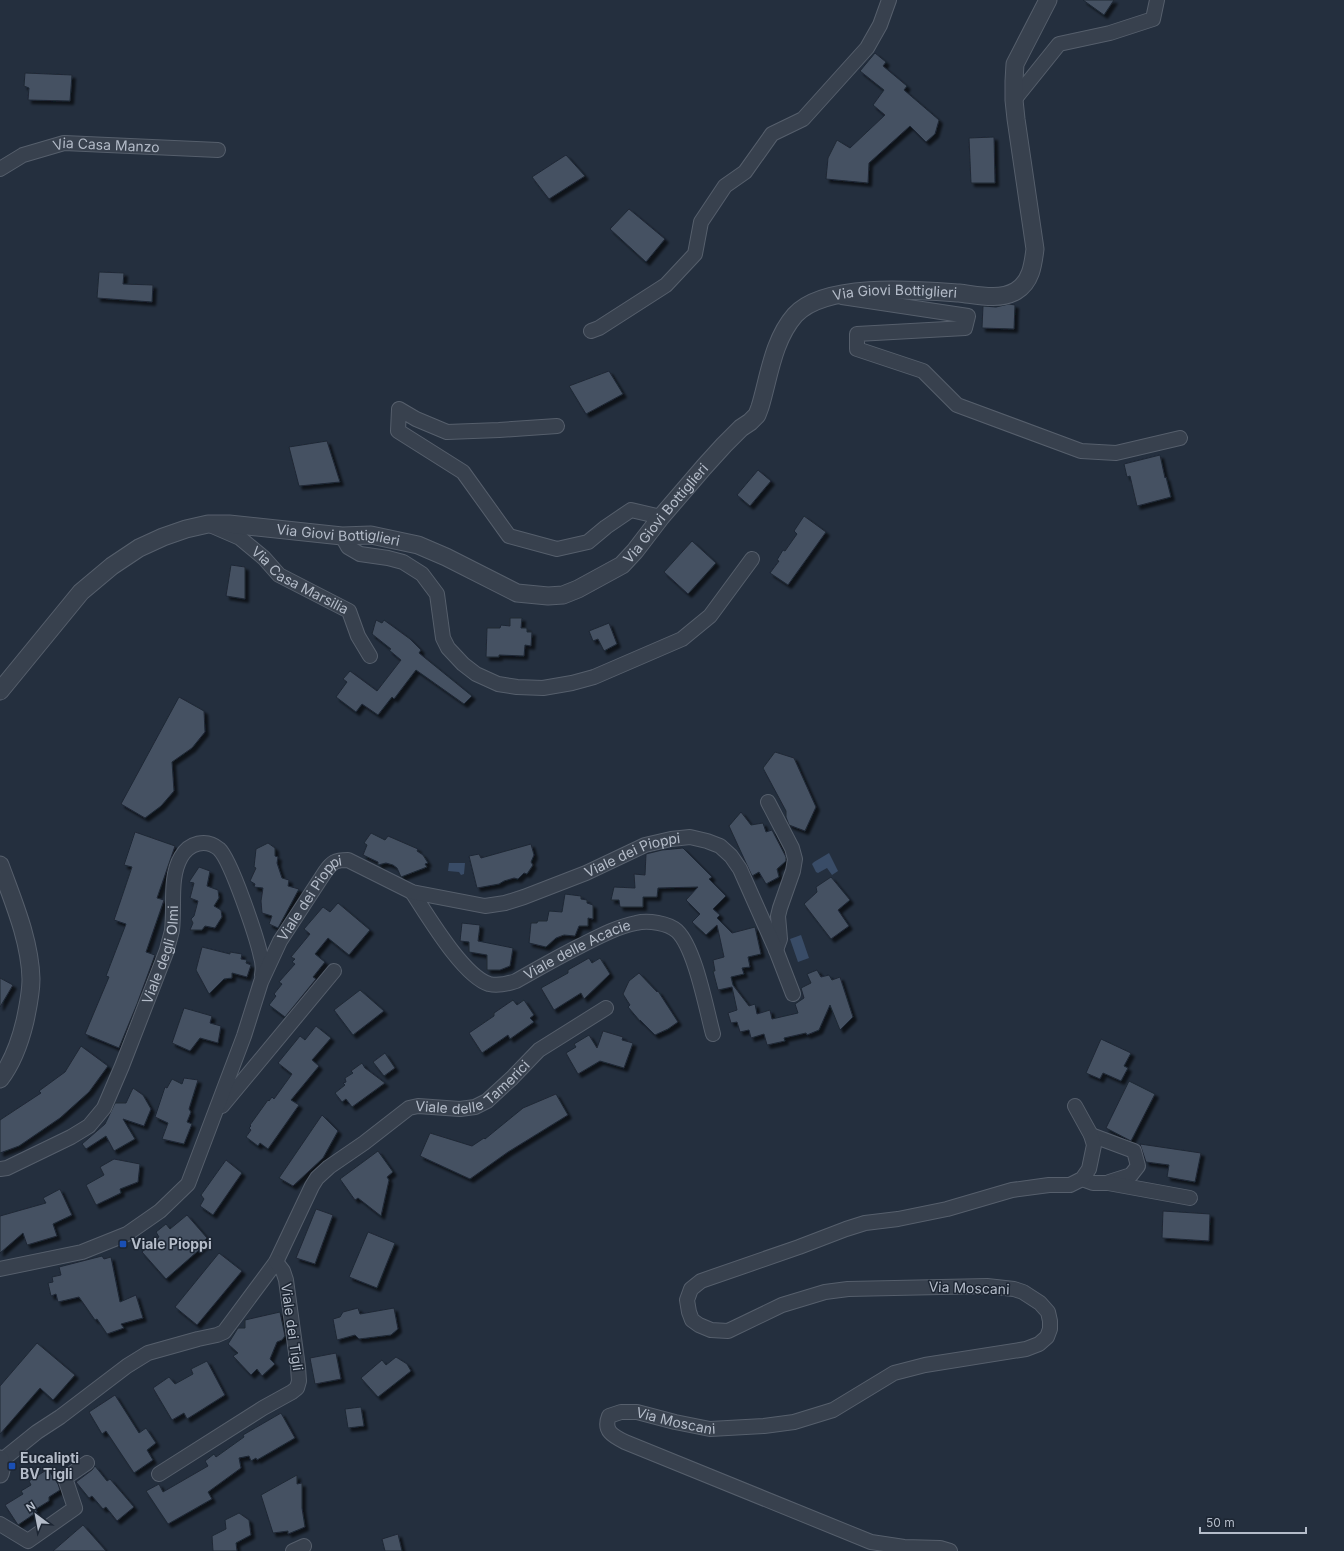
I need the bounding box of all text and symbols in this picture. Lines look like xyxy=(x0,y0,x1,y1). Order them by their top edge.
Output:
street label: Via Casa Manzo xyxy=(51,134,160,155)
street label: Via Giovi Bottiglieri xyxy=(831,281,958,304)
street label: Via Giovi Bottiglieri xyxy=(619,460,711,566)
street label: Via Giovi Bottiglieri xyxy=(276,520,402,549)
street label: Via Casa Marsilia xyxy=(248,542,352,617)
street label: Viale dei Pioppi xyxy=(581,829,681,881)
street label: Viale dei Pioppi xyxy=(273,851,343,944)
street label: Viale degli Olmi xyxy=(138,905,181,1006)
street label: Viale delle Acacie xyxy=(521,916,632,983)
street label: Viale delle Tamerici xyxy=(415,1056,533,1117)
place label: Viale Pioppi xyxy=(131,1235,212,1252)
marker: Viale Pioppi xyxy=(118,1239,128,1249)
street label: Via Moscani xyxy=(928,1278,1010,1297)
street label: Viale dei Tigli xyxy=(278,1282,307,1372)
street label: Via Moscani xyxy=(634,1403,716,1437)
place label: Eucalipti BV Tigli xyxy=(20,1449,79,1482)
marker: Eucalipti BV Tigli xyxy=(7,1461,17,1471)
north arrow xyxy=(16,1495,56,1535)
text: N xyxy=(23,1498,38,1515)
scale bar xyxy=(1200,1509,1306,1535)
text: 50 m xyxy=(1206,1515,1235,1530)

